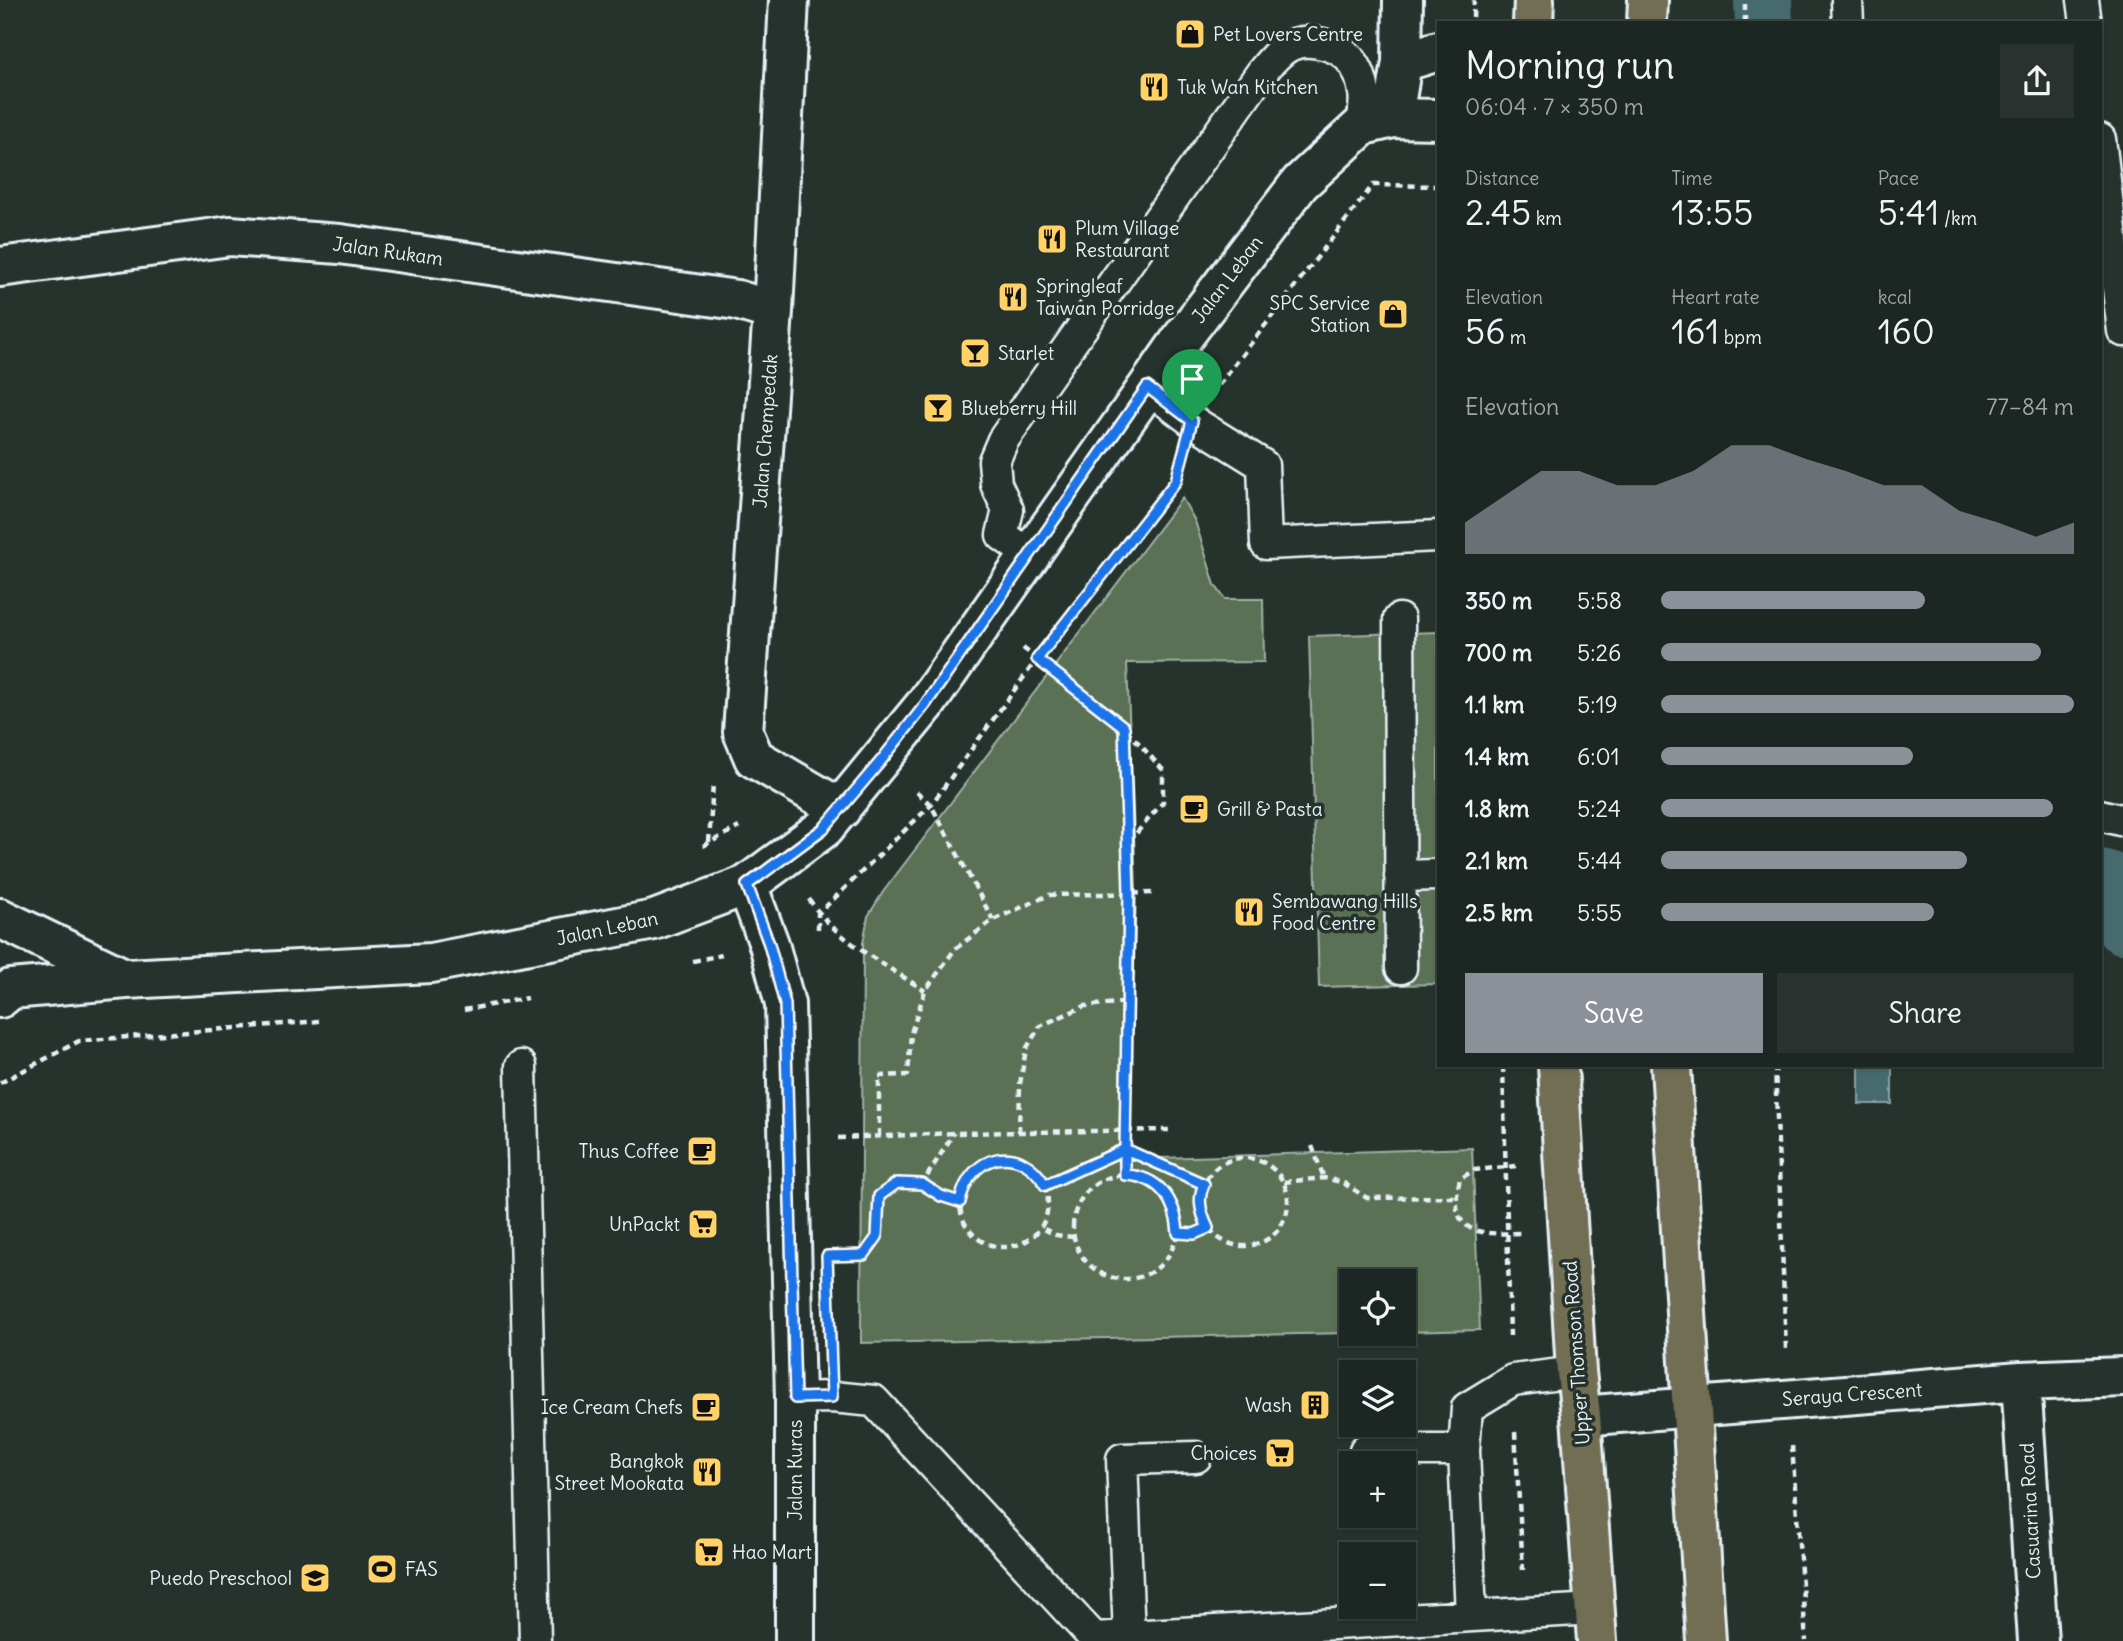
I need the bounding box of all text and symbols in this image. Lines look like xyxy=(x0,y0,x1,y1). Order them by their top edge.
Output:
shop icon: Pet Lovers Centre xyxy=(1173,17,1207,51)
place label: Pet Lovers Centre xyxy=(1213,22,1363,46)
text: Morning run xyxy=(1465,42,1675,89)
button: share xyxy=(2000,44,2074,118)
restaurant icon: Tuk Wan Kitchen xyxy=(1137,70,1171,104)
place label: Tuk Wan Kitchen xyxy=(1177,75,1318,99)
text: 06:04 · 7 × 350 m xyxy=(1465,92,1644,121)
text: Distance xyxy=(1465,166,1539,190)
text: Time xyxy=(1671,166,1712,190)
text: Pace xyxy=(1878,166,1919,190)
text: 2.45 xyxy=(1465,190,1531,234)
text: 13:55 xyxy=(1671,190,1753,234)
text: 5:41 xyxy=(1878,190,1939,234)
text: km xyxy=(1531,206,1562,230)
text: /km xyxy=(1939,206,1977,230)
place label: Plum Village Restaurant xyxy=(1075,216,1179,262)
restaurant icon: Plum Village Restaurant xyxy=(1035,222,1069,256)
street label: Jalan Leban xyxy=(1186,230,1268,328)
street label: Jalan Rukam xyxy=(331,231,445,271)
place label: Springleaf Taiwan Porridge xyxy=(1036,274,1175,320)
restaurant icon: Springleaf Taiwan Porridge xyxy=(996,280,1030,314)
text: Elevation xyxy=(1465,285,1543,309)
text: Heart rate xyxy=(1671,285,1759,309)
text: kcal xyxy=(1878,285,1912,309)
place label: SPC Service Station xyxy=(1269,291,1370,337)
shop icon: SPC Service Station xyxy=(1376,297,1410,331)
text: 56 xyxy=(1465,309,1505,353)
text: 161 xyxy=(1671,309,1719,353)
text: 160 xyxy=(1878,309,1935,353)
text: m xyxy=(1505,325,1527,349)
text: bpm xyxy=(1719,325,1762,349)
bar icon: Starlet xyxy=(958,336,992,370)
place label: Starlet xyxy=(998,341,1054,365)
pin xyxy=(1162,349,1222,421)
street label: Jalan Chempedak xyxy=(748,353,782,509)
icon: arrive xyxy=(1173,360,1211,398)
bar icon: Blueberry Hill xyxy=(921,391,955,425)
text: Elevation xyxy=(1465,392,1559,421)
text: 77–84 m xyxy=(1986,392,2074,421)
place label: Blueberry Hill xyxy=(961,396,1077,420)
text: 350 m xyxy=(1465,586,1532,615)
text: 5:58 xyxy=(1577,586,1622,615)
text: 700 m xyxy=(1465,638,1532,667)
text: 5:26 xyxy=(1577,638,1621,667)
text: 1.1 km xyxy=(1465,690,1524,719)
text: 5:19 xyxy=(1577,690,1618,719)
text: 1.4 km xyxy=(1465,742,1529,771)
text: 6:01 xyxy=(1577,742,1620,771)
cafe icon: Grill & Pasta xyxy=(1177,792,1211,826)
text: 1.8 km xyxy=(1465,794,1530,823)
text: 5:24 xyxy=(1577,794,1621,823)
place label: Grill & Pasta xyxy=(1217,797,1323,821)
text: 2.1 km xyxy=(1465,846,1528,875)
text: 5:44 xyxy=(1577,846,1622,875)
place label: Sembawang Hills Food Centre xyxy=(1272,889,1418,935)
restaurant icon: Sembawang Hills Food Centre xyxy=(1232,895,1266,929)
text: 2.5 km xyxy=(1465,898,1533,927)
text: 5:55 xyxy=(1577,898,1622,927)
street label: Jalan Leban xyxy=(554,906,660,950)
button: Save xyxy=(1465,973,1763,1053)
button: Share xyxy=(1777,973,2074,1053)
cafe icon: Thus Coffee xyxy=(685,1134,719,1168)
place label: Thus Coffee xyxy=(579,1139,679,1163)
supermarket icon: UnPackt xyxy=(686,1207,720,1241)
place label: UnPackt xyxy=(609,1212,680,1236)
street label: Upper Thomson Road xyxy=(1558,1260,1594,1446)
map controls xyxy=(1339,1269,1416,1619)
button: locate xyxy=(1339,1269,1416,1346)
button: layers xyxy=(1339,1360,1416,1437)
street label: Seraya Crescent xyxy=(1781,1377,1923,1411)
building icon: Wash xyxy=(1298,1388,1332,1422)
cafe icon: Ice Cream Chefs xyxy=(689,1390,723,1424)
place label: Wash xyxy=(1245,1393,1292,1417)
place label: Ice Cream Chefs xyxy=(541,1395,683,1419)
street label: Jalan Kuras xyxy=(783,1420,807,1520)
supermarket icon: Choices xyxy=(1263,1436,1297,1470)
place label: Choices xyxy=(1190,1441,1257,1465)
street label: Casuarina Road xyxy=(2014,1442,2046,1580)
place label: Bangkok Street Mookata xyxy=(554,1449,684,1495)
button: + xyxy=(1339,1451,1416,1528)
restaurant icon: Bangkok Street Mookata xyxy=(690,1455,724,1489)
supermarket icon: Hao Mart xyxy=(692,1535,726,1569)
place label: Hao Mart xyxy=(732,1540,812,1564)
button: − xyxy=(1339,1542,1416,1619)
sports icon: FAS xyxy=(365,1552,399,1586)
place label: FAS xyxy=(405,1557,438,1581)
school or university icon: Puedo Preschool xyxy=(298,1561,332,1595)
place label: Puedo Preschool xyxy=(149,1566,292,1590)

